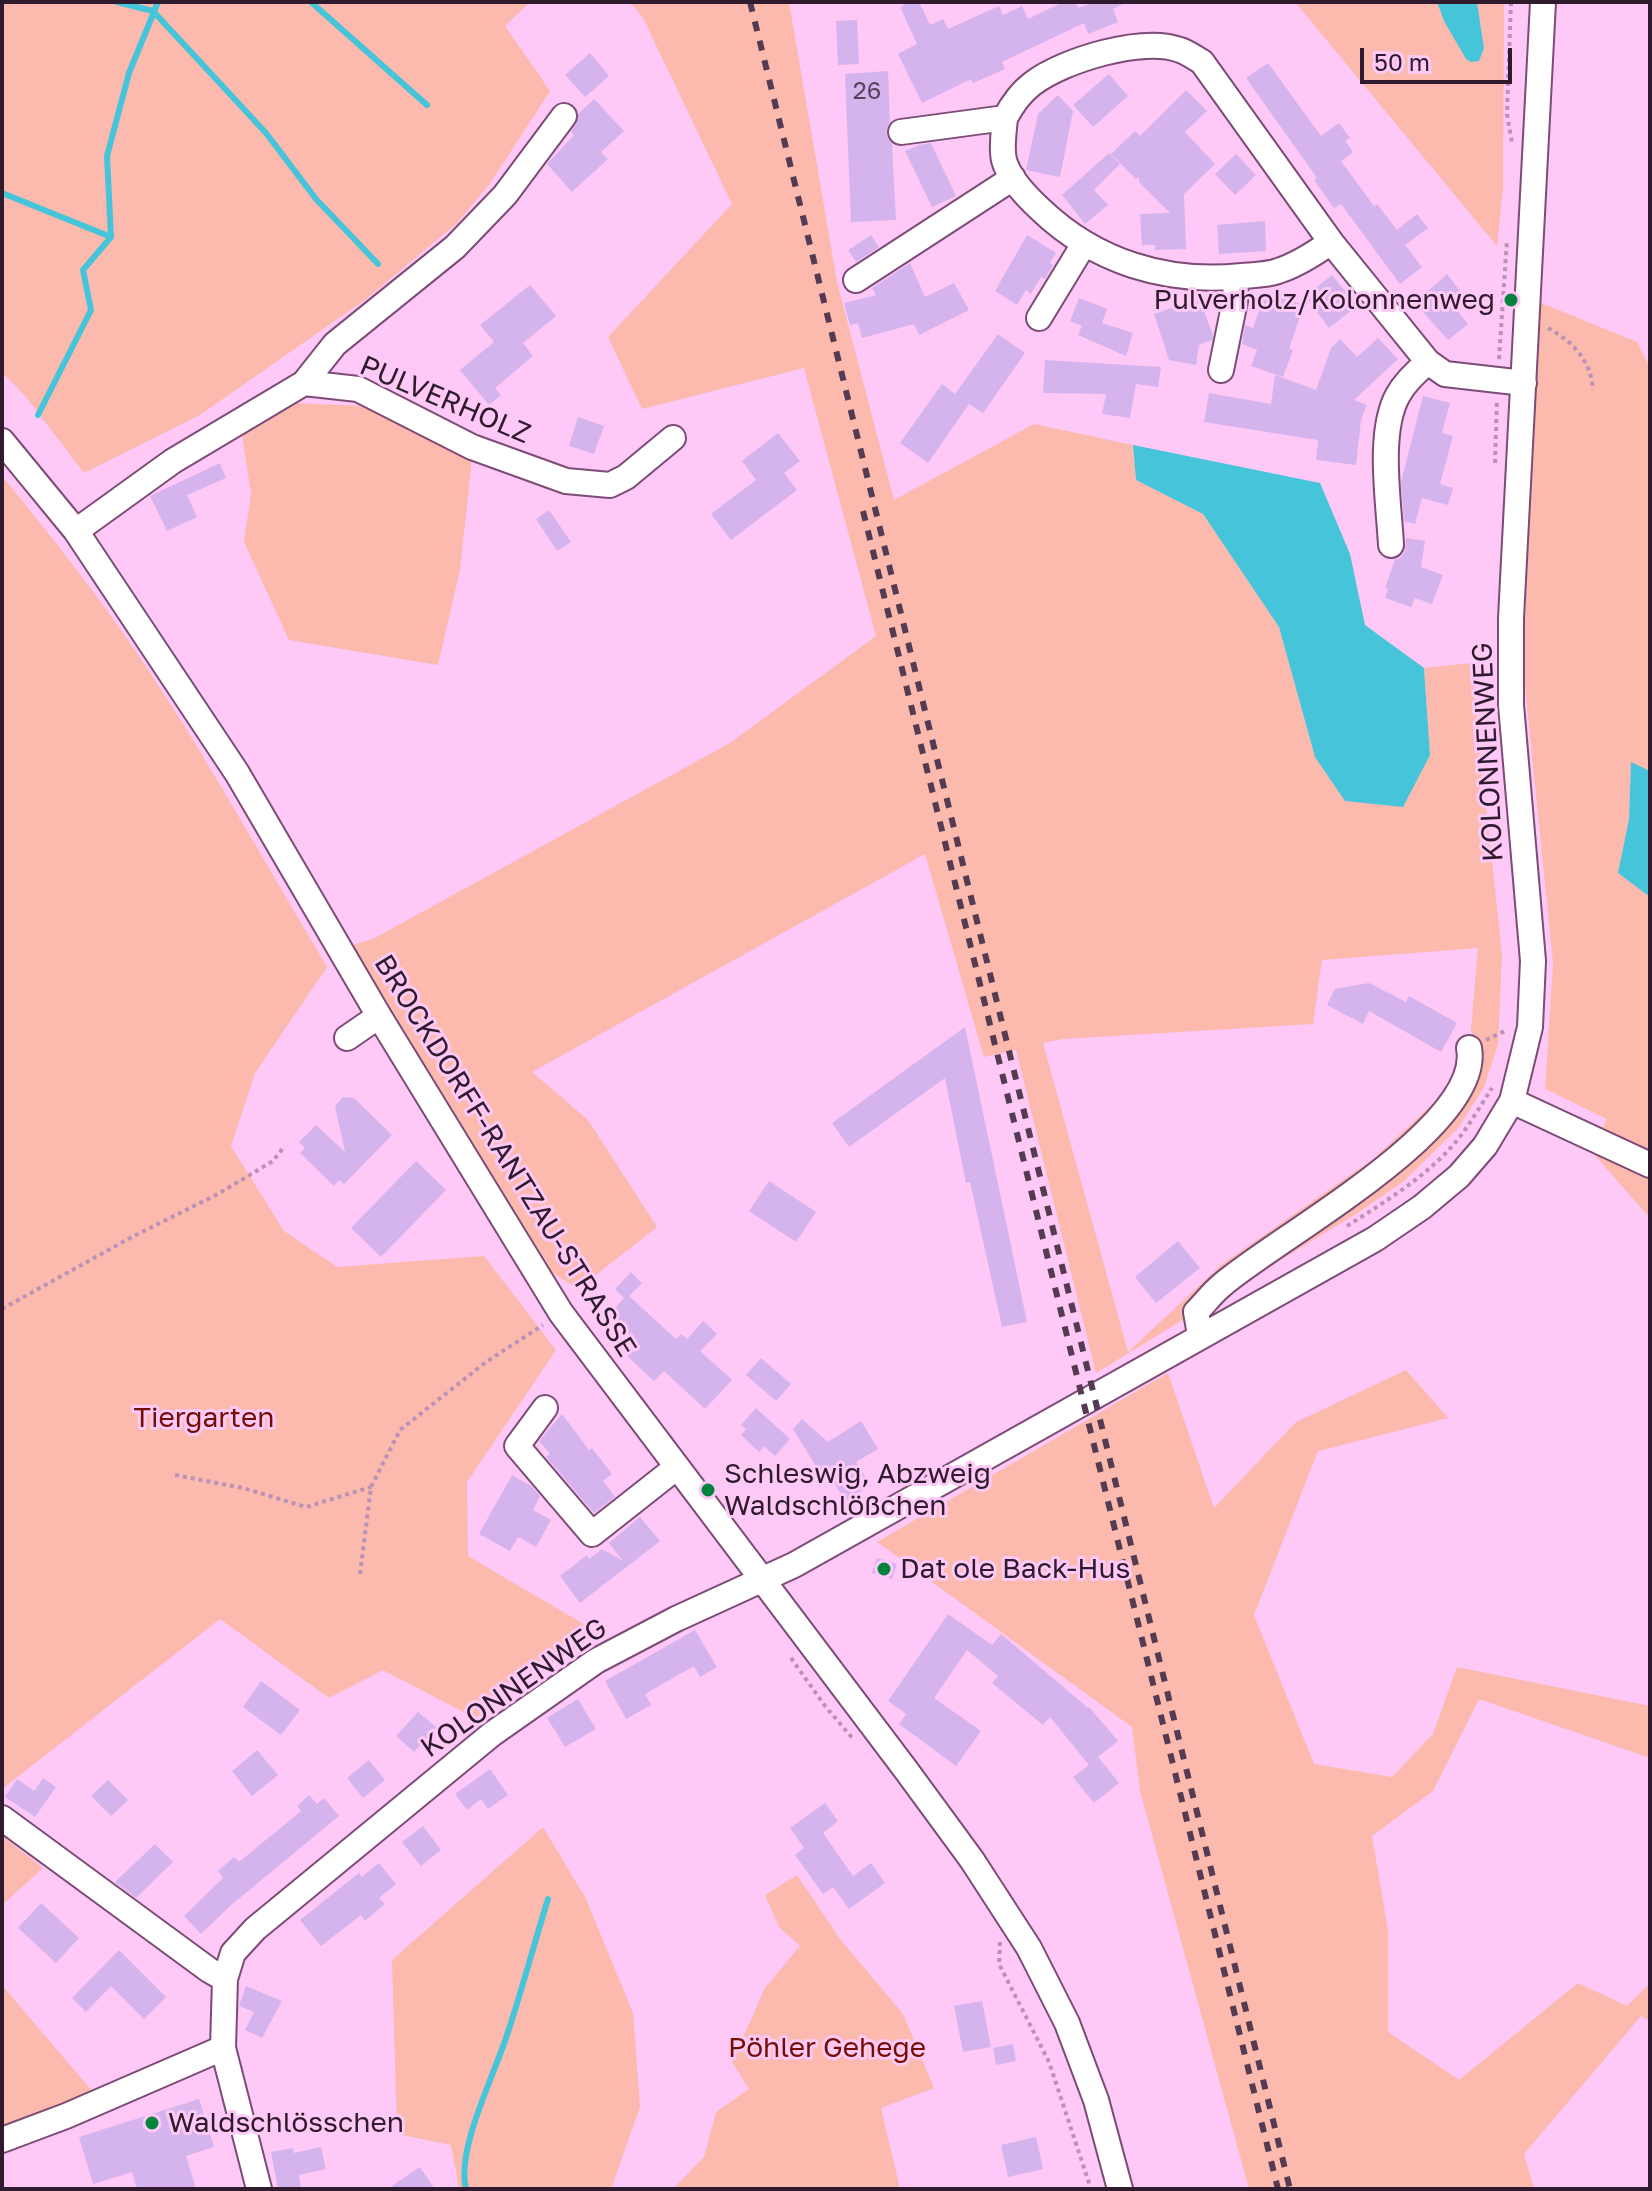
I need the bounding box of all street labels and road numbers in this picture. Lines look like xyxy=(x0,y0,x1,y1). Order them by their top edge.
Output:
street label: PULVERHOLZ xyxy=(355,349,535,451)
street label: KOLONNENWEG xyxy=(1465,642,1511,862)
street label: BROCKDORFF-RANTZAU-STRASSE xyxy=(367,949,643,1363)
street label: KOLONNENWEG xyxy=(414,1611,614,1765)

